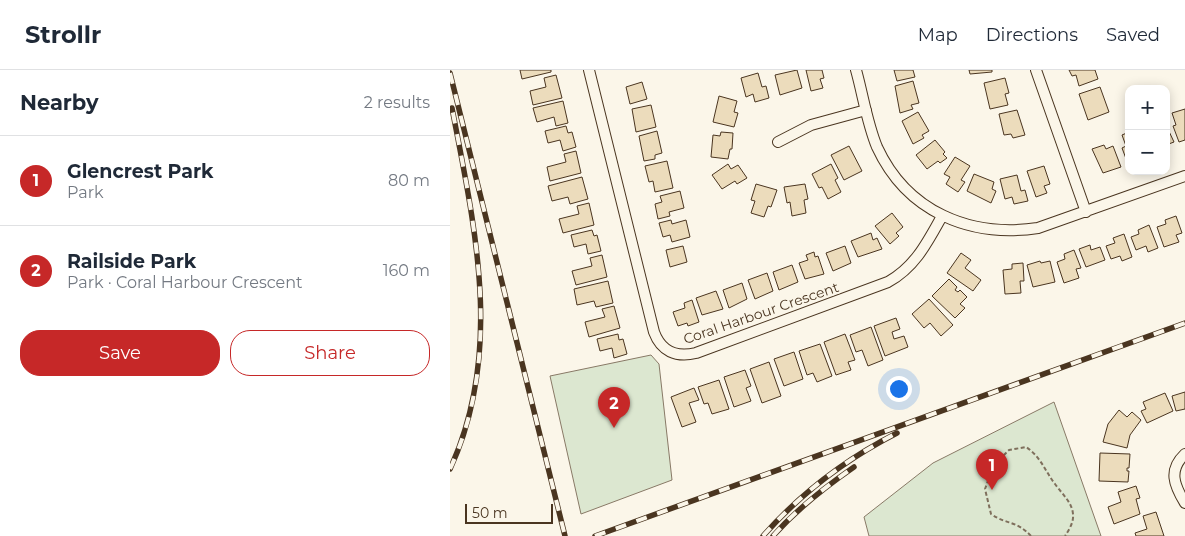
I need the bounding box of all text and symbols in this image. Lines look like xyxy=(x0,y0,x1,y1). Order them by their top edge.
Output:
text: Strollr xyxy=(25,20,101,49)
text: Map xyxy=(918,24,958,46)
text: Directions xyxy=(986,24,1078,46)
text: Saved xyxy=(1106,24,1160,46)
map controls xyxy=(1125,85,1170,175)
button: + xyxy=(1125,85,1170,130)
text: Nearby xyxy=(20,90,99,115)
text: 2 results xyxy=(364,93,430,112)
button: − xyxy=(1125,130,1170,175)
text: Glencrest Park xyxy=(67,160,213,183)
text: 1 xyxy=(33,171,39,190)
text: 80 m xyxy=(388,171,430,190)
text: Park xyxy=(67,183,104,202)
text: Railside Park xyxy=(67,250,196,273)
text: 2 xyxy=(31,261,41,280)
text: 160 m xyxy=(383,261,430,280)
text: Park · Coral Harbour Crescent xyxy=(67,273,303,292)
street label: Coral Harbour Crescent xyxy=(681,278,841,348)
button: Save xyxy=(20,330,220,376)
button: Share xyxy=(230,330,430,376)
your location xyxy=(886,376,912,402)
pin: 2 xyxy=(598,387,630,428)
pin: 1 xyxy=(976,449,1008,490)
scale bar xyxy=(465,501,552,524)
text: 50 m xyxy=(472,504,508,522)

